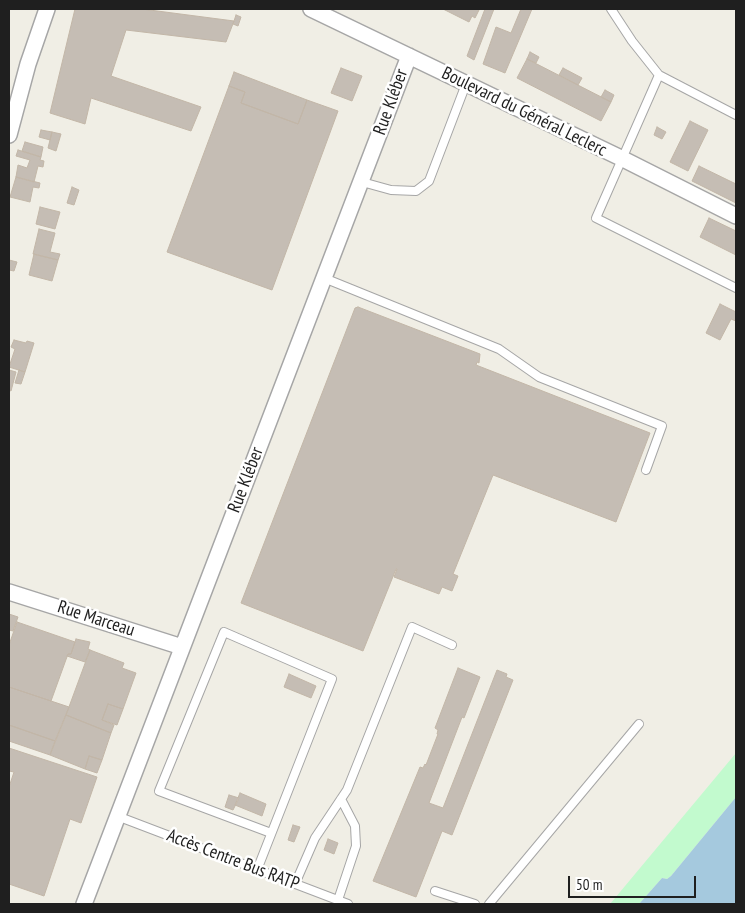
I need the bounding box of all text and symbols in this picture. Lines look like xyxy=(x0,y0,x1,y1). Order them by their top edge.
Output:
street label: Boulevard du Général Leclerc xyxy=(438,63,610,161)
street label: Rue Kléber xyxy=(369,66,413,138)
street label: Rue Kléber xyxy=(224,444,268,516)
street label: Rue Marceau xyxy=(55,596,137,642)
street label: Accès Centre Bus RATP xyxy=(164,825,302,895)
scale bar xyxy=(570,866,698,898)
text: 50 m xyxy=(576,875,602,894)

